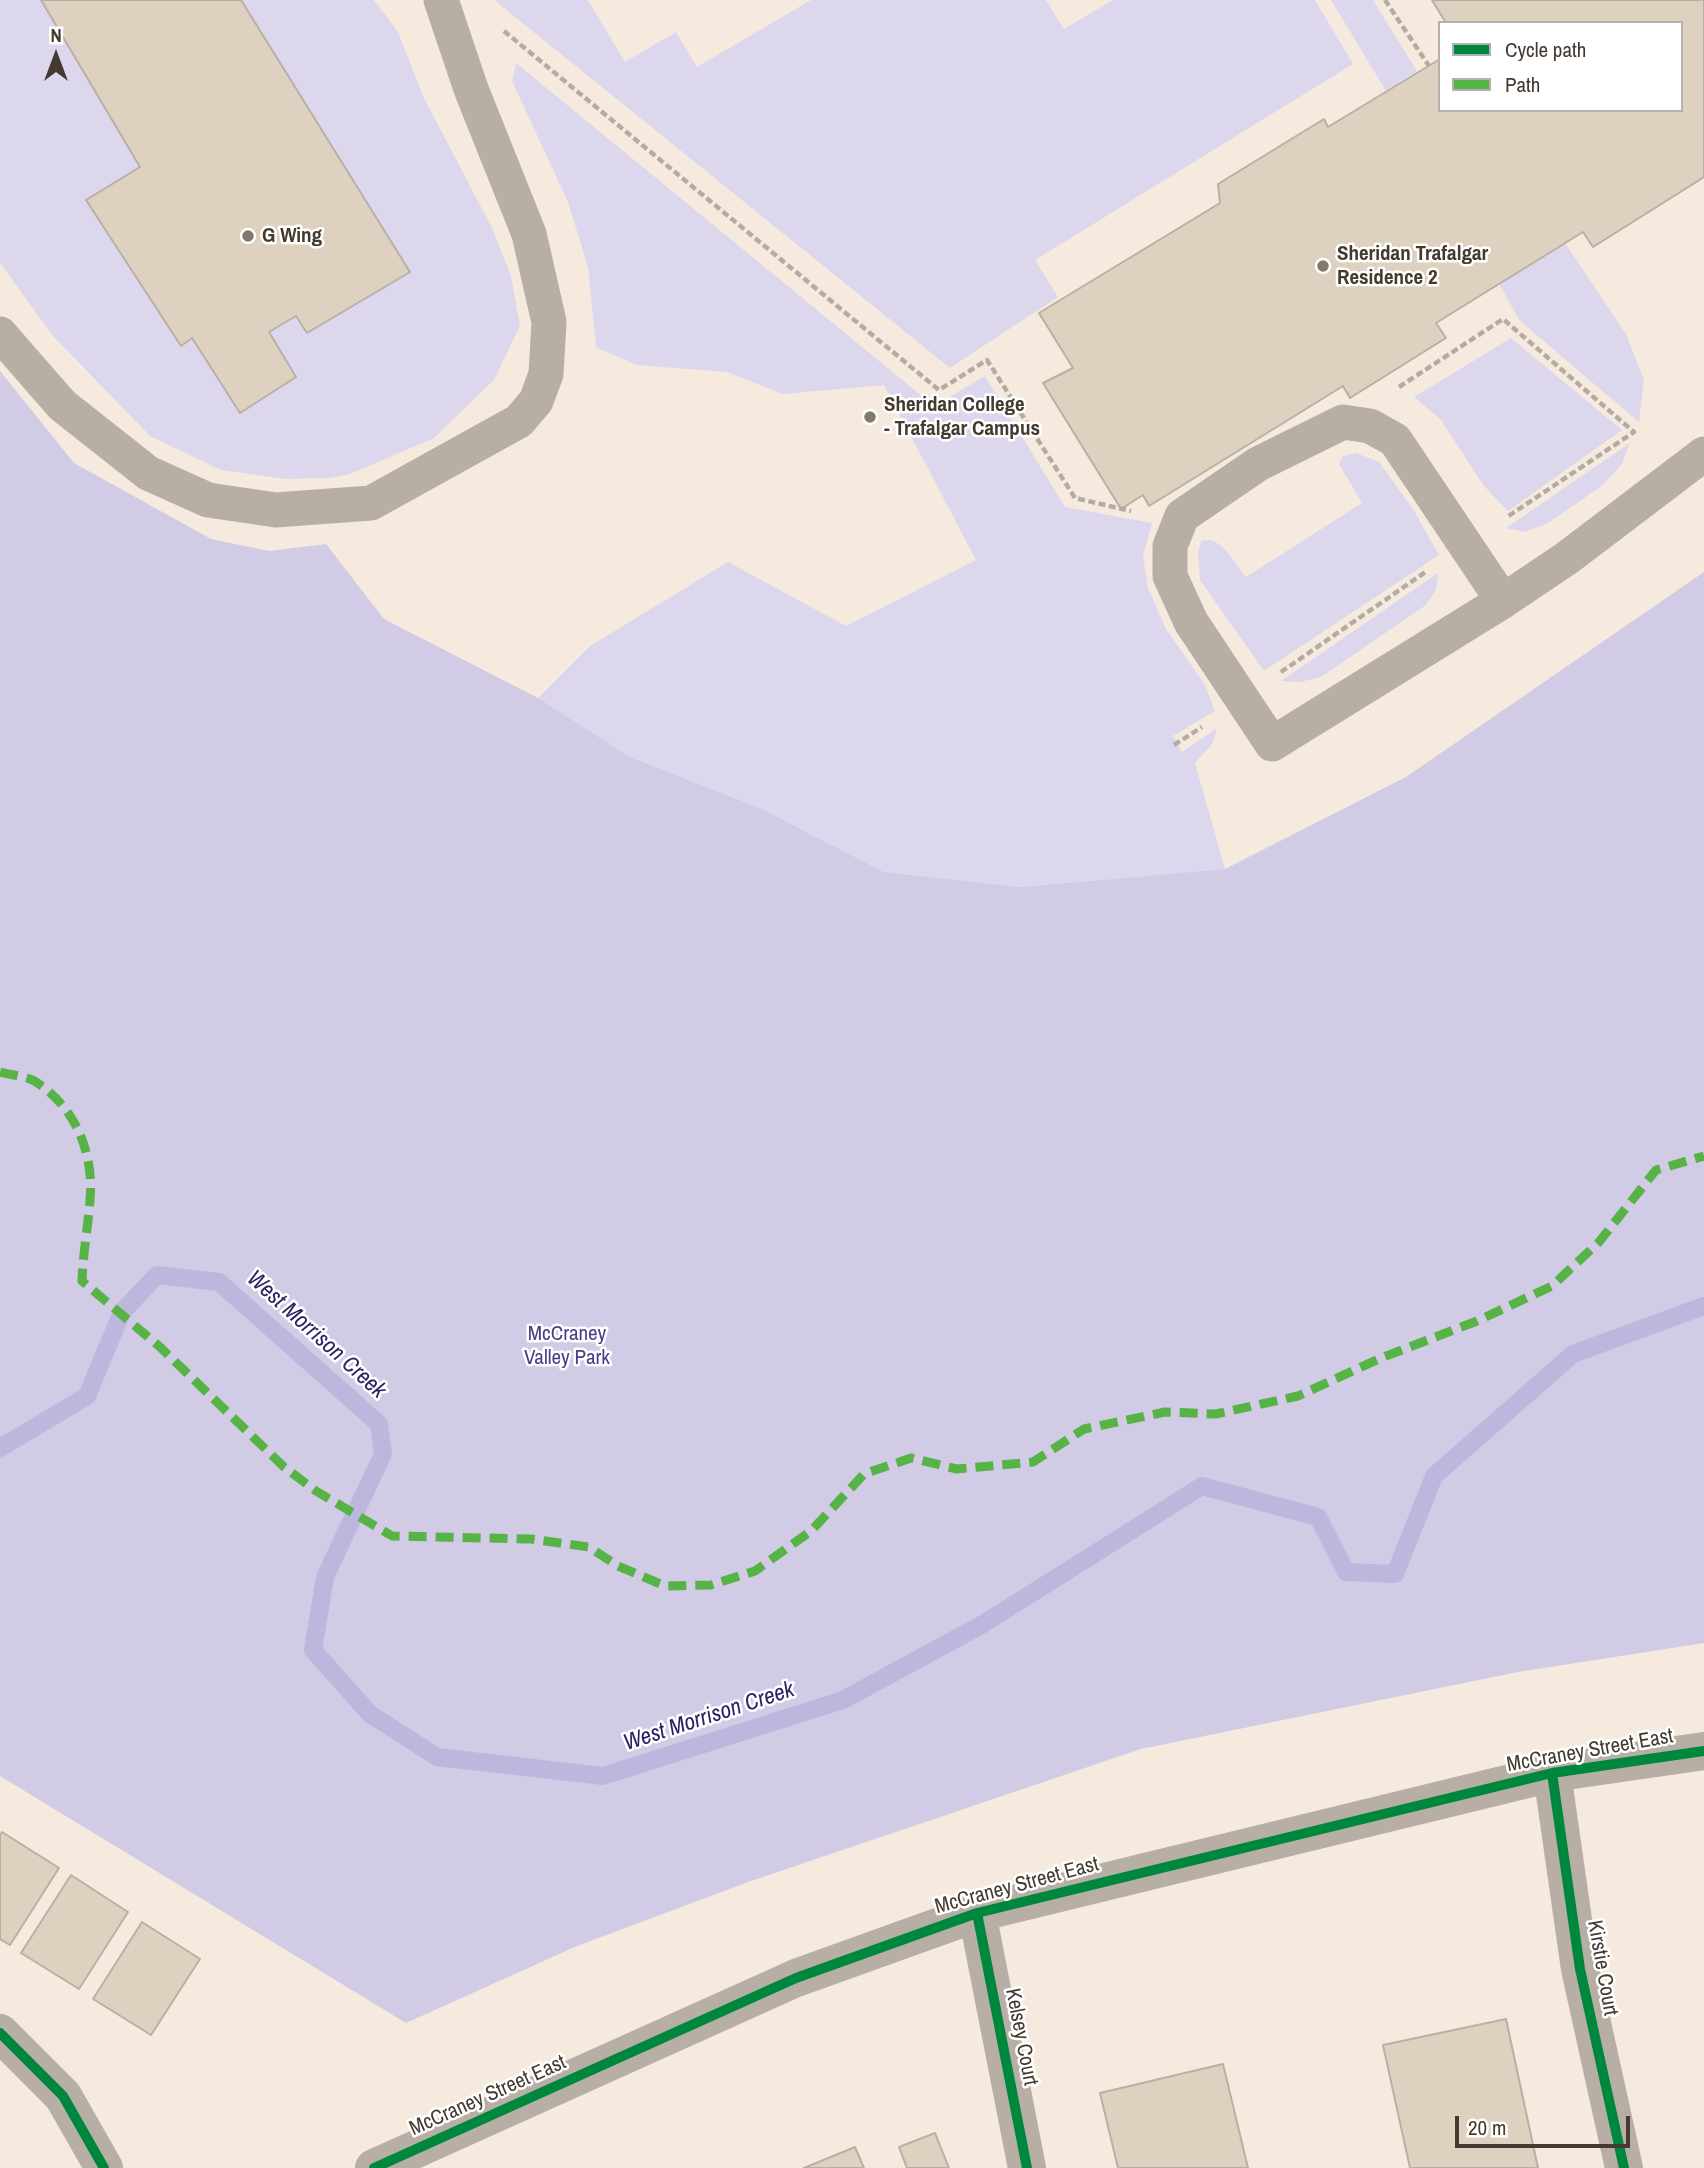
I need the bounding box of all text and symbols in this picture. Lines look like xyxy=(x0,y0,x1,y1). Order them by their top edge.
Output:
north arrow xyxy=(21,21,91,91)
legend xyxy=(1438,21,1683,112)
text: N xyxy=(50,22,62,48)
text: Cycle path xyxy=(1505,35,1586,64)
text: Path xyxy=(1505,70,1540,99)
place label: G Wing xyxy=(262,223,322,249)
marker: G Wing xyxy=(240,228,256,244)
place label: Sheridan Trafalgar Residence 2 xyxy=(1337,241,1488,291)
marker: Sheridan Trafalgar Residence 2 xyxy=(1315,258,1331,274)
place label: Sheridan College - Trafalgar Campus xyxy=(884,392,1040,442)
marker: Sheridan College - Trafalgar Campus xyxy=(862,409,878,425)
water label: West Morrison Creek xyxy=(241,1265,391,1405)
park label: McCraney Valley Park xyxy=(524,1321,610,1371)
water label: West Morrison Creek xyxy=(620,1676,798,1758)
street label: McCraney Street East xyxy=(1505,1724,1675,1778)
street label: McCraney Street East xyxy=(932,1852,1102,1920)
street label: Kirstie Court xyxy=(1581,1918,1623,2018)
street label: Kelsey Court xyxy=(999,1986,1043,2088)
street label: McCraney Street East xyxy=(406,2050,570,2142)
scale bar xyxy=(1459,2102,1634,2146)
text: 20 m xyxy=(1468,2113,1506,2142)

